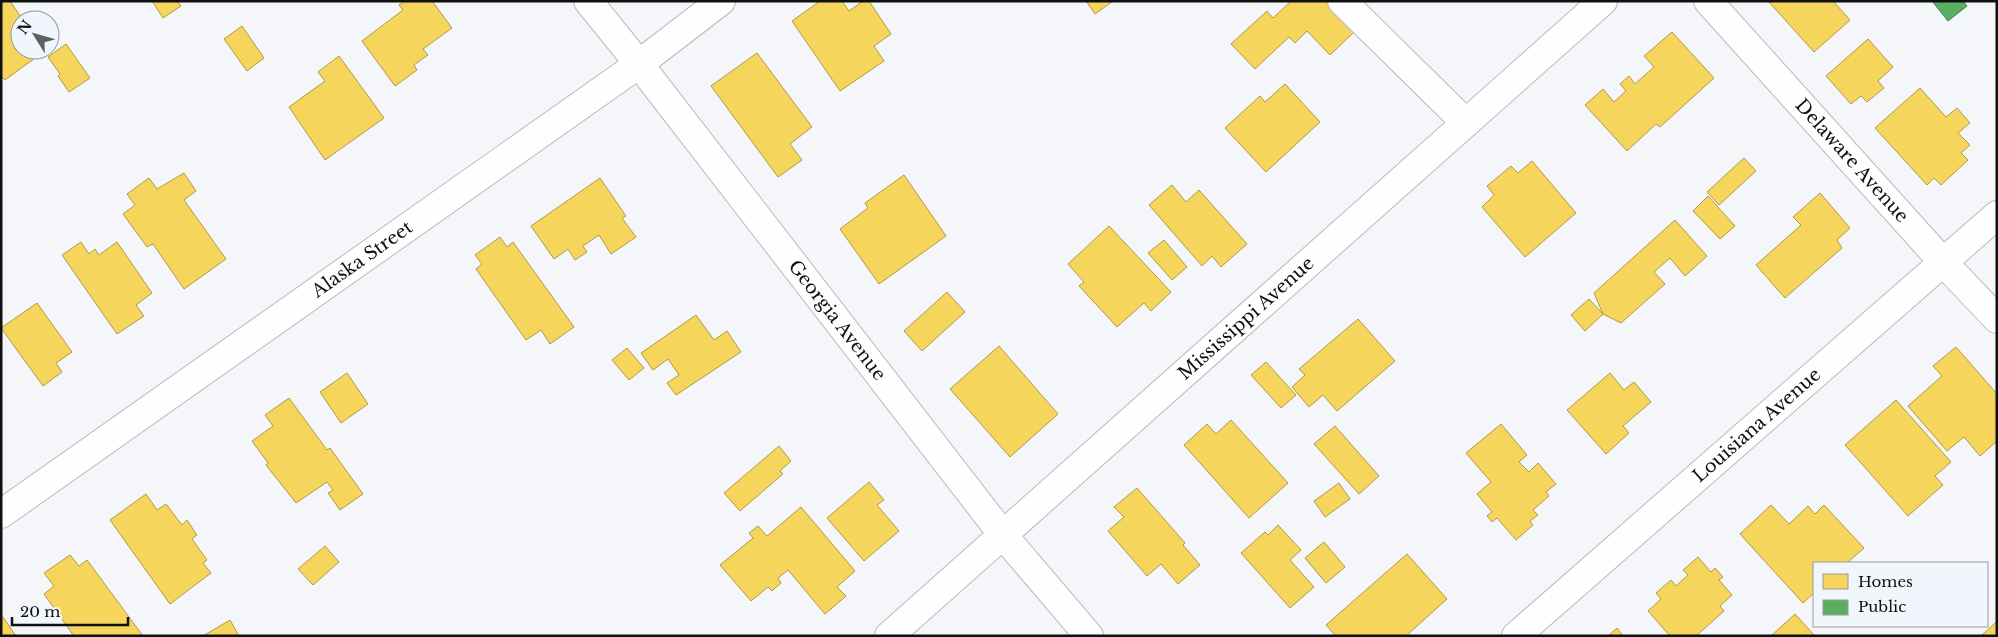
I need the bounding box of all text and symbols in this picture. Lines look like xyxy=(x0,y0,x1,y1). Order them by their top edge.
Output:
north arrow xyxy=(10,10,60,60)
text: N xyxy=(13,17,36,38)
street label: Delaware Avenue xyxy=(1791,94,1913,227)
street label: Alaska Street xyxy=(307,216,417,303)
street label: Mississippi Avenue xyxy=(1174,252,1319,385)
street label: Georgia Avenue xyxy=(784,256,890,385)
street label: Louisiana Avenue xyxy=(1688,363,1825,487)
legend xyxy=(1813,562,1988,627)
text: Homes xyxy=(1858,572,1913,591)
scale bar xyxy=(12,594,129,626)
text: Public xyxy=(1858,597,1906,616)
text: 20 m xyxy=(20,602,60,621)

